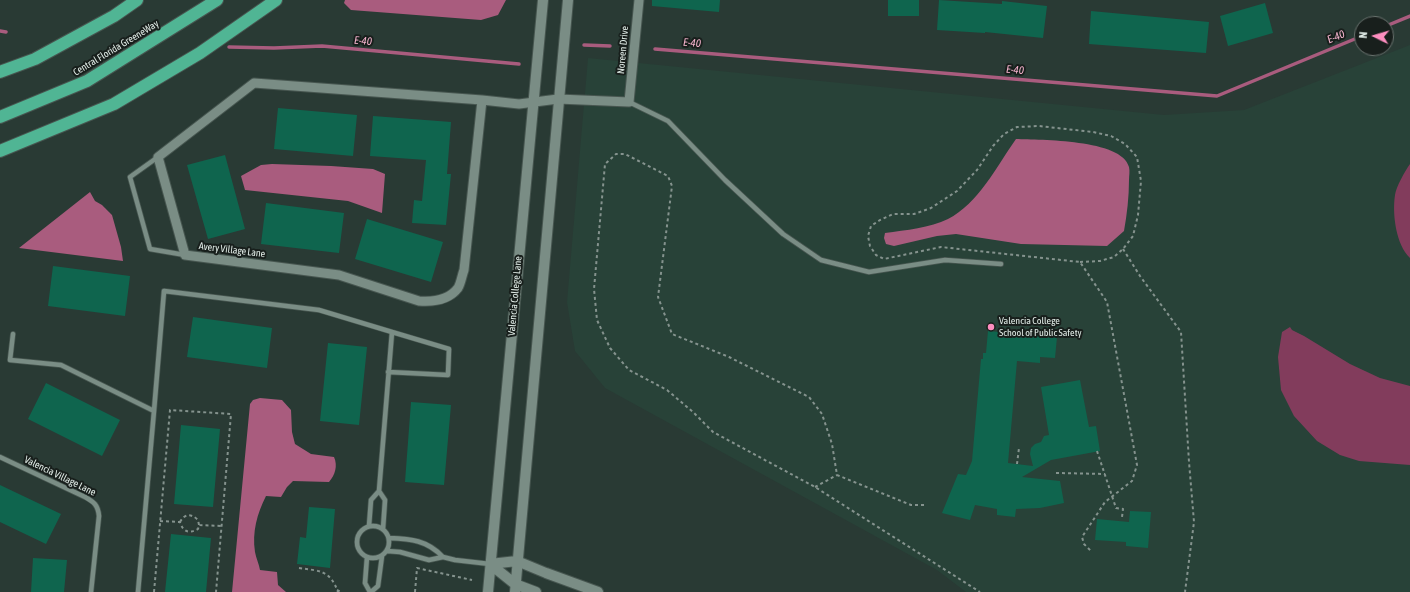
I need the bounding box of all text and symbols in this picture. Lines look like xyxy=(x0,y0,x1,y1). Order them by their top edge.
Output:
north arrow xyxy=(1354,16,1394,56)
street label: Central Florida GreeneWay xyxy=(71,18,161,78)
street label: Noreen Drive xyxy=(615,25,631,75)
water label: E-40 xyxy=(1325,28,1347,46)
text: N xyxy=(1357,31,1369,39)
water label: E-40 xyxy=(354,34,372,48)
water label: E-40 xyxy=(683,36,701,50)
water label: E-40 xyxy=(1006,63,1024,77)
street label: Avery Village Lane xyxy=(198,240,266,260)
street label: Valencia College Lane xyxy=(506,256,524,336)
place label: Valencia College School of Public Safety xyxy=(999,315,1082,338)
marker: Valencia College School of Public Safety xyxy=(986,322,996,332)
street label: Valencia Village Lane xyxy=(22,453,98,499)

